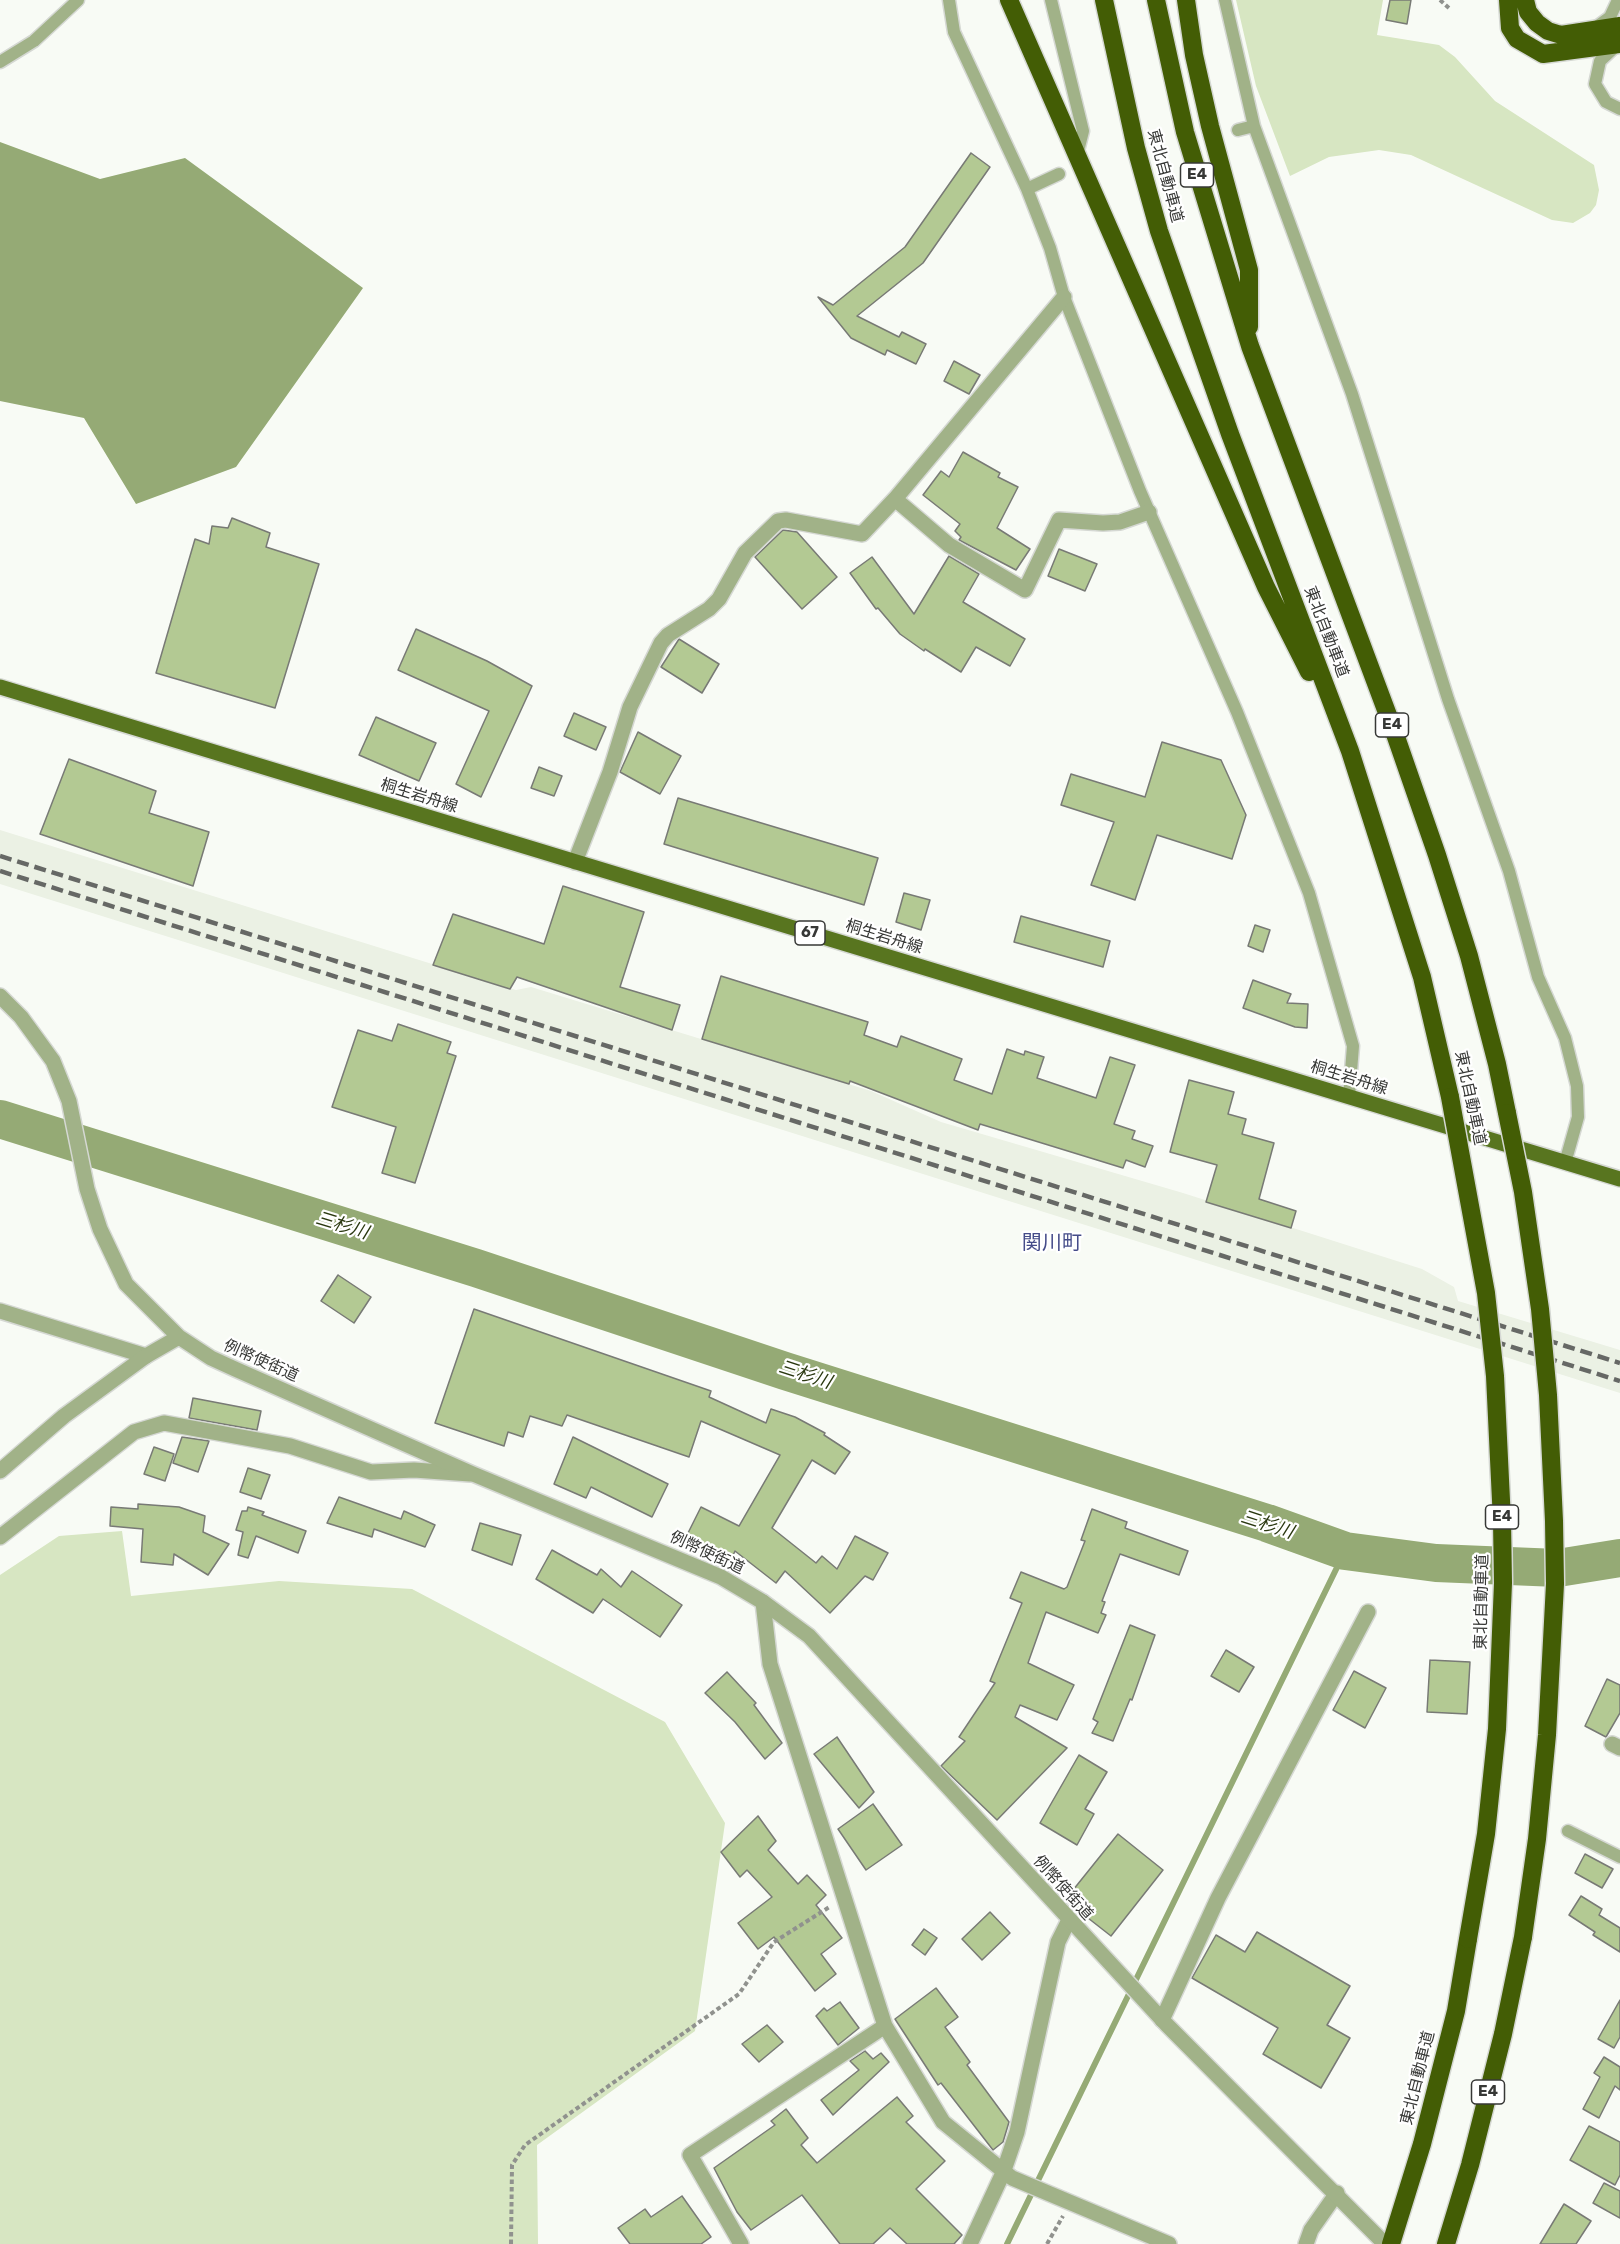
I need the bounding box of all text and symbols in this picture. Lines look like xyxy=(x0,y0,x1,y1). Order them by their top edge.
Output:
street label: 東北自動車道 xyxy=(1143,127,1187,225)
road number: E4 xyxy=(1180,163,1214,187)
street label: 東北自動車道 xyxy=(1300,584,1352,680)
road number: E4 xyxy=(1376,713,1408,737)
street label: 桐生岩舟線 xyxy=(378,775,460,817)
street label: 桐生岩舟線 xyxy=(843,916,925,958)
road number: 67 xyxy=(795,921,825,945)
street label: 東北自動車道 xyxy=(1451,1049,1489,1147)
street label: 桐生岩舟線 xyxy=(1308,1057,1390,1099)
water label: 三杉川 xyxy=(313,1208,371,1244)
district label: 関川町 xyxy=(1022,1231,1082,1255)
street label: 例幣使街道 xyxy=(221,1336,301,1386)
water label: 三杉川 xyxy=(776,1356,834,1394)
road number: E4 xyxy=(1486,1505,1518,1529)
water label: 三杉川 xyxy=(1238,1506,1296,1544)
street label: 例幣使街道 xyxy=(667,1527,747,1579)
street label: 東北自動車道 xyxy=(1472,1554,1492,1650)
street label: 例幣使街道 xyxy=(1029,1852,1097,1924)
street label: 東北自動車道 xyxy=(1397,2029,1439,2127)
road number: E4 xyxy=(1472,2080,1504,2104)

